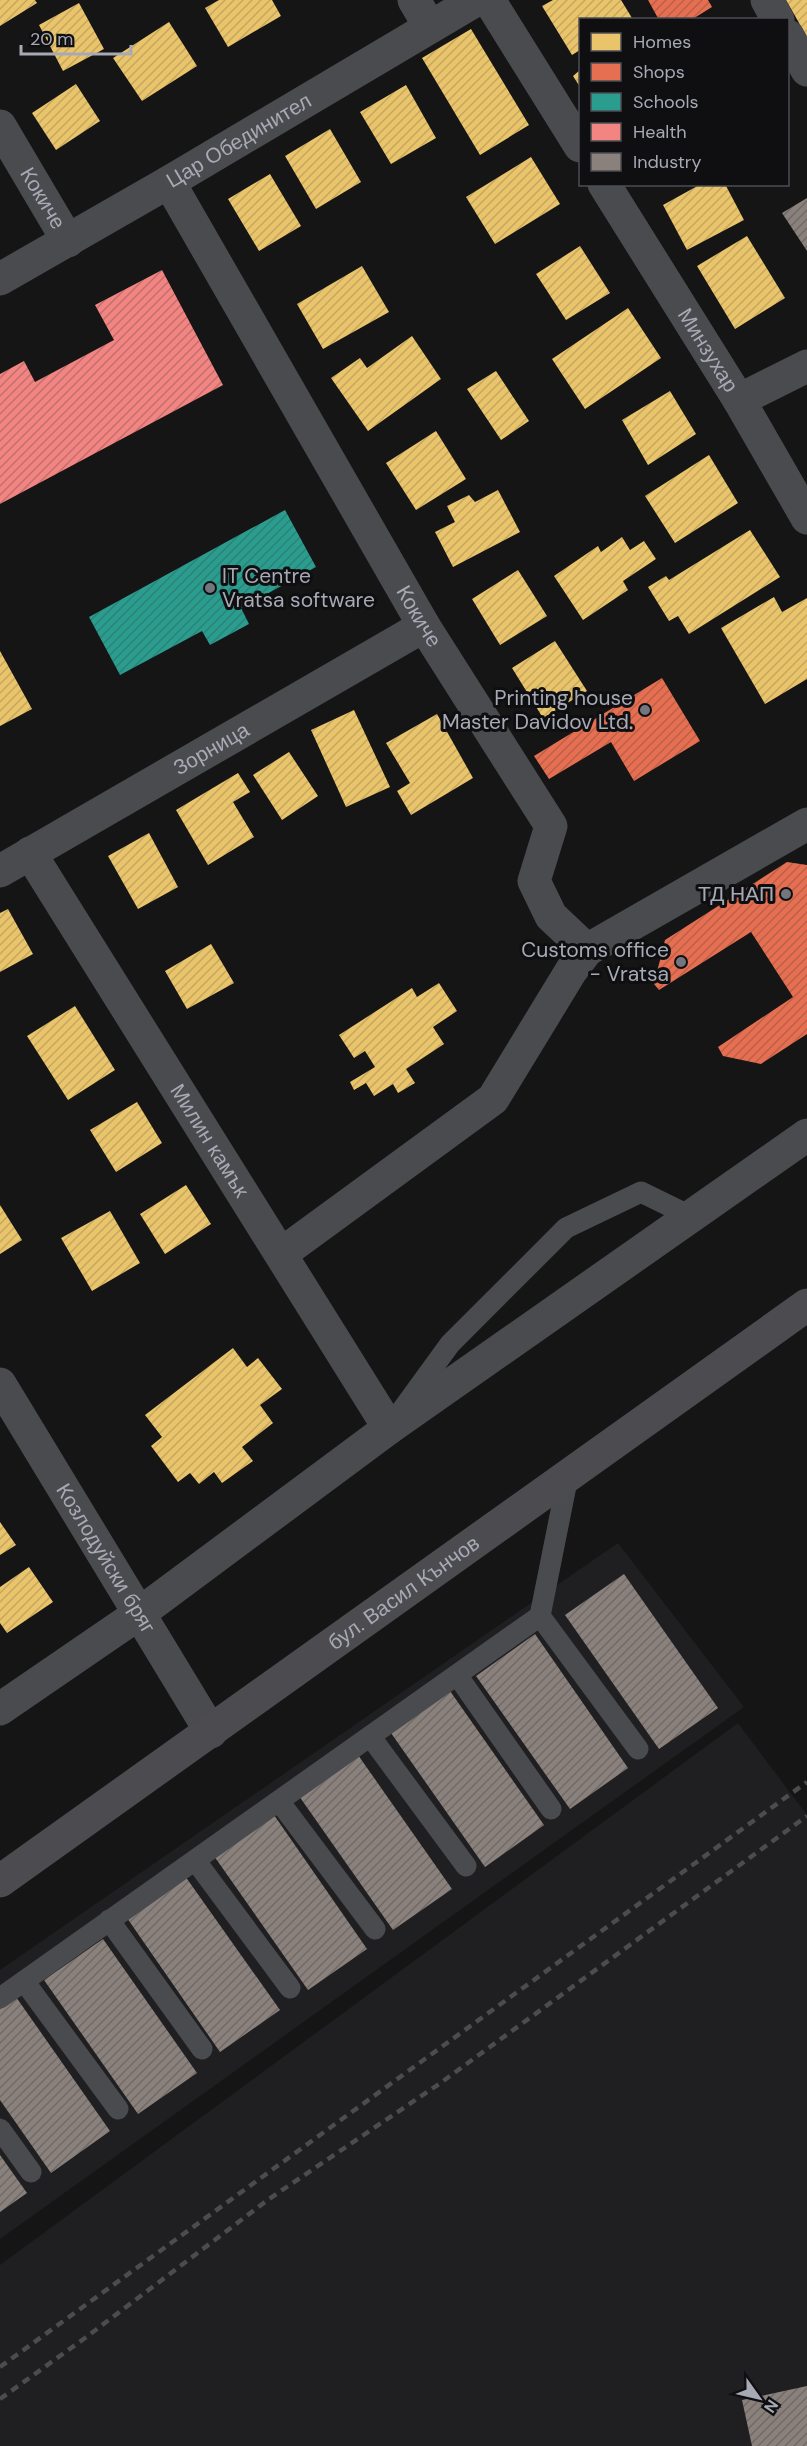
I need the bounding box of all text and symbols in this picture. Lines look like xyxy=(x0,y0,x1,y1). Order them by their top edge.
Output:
scale bar xyxy=(21,18,130,56)
legend xyxy=(579,18,789,186)
text: 20 m xyxy=(30,27,73,51)
text: Homes xyxy=(633,30,691,54)
text: Shops xyxy=(633,60,685,84)
street label: Цар Обединител xyxy=(161,87,317,195)
text: Schools xyxy=(633,90,698,114)
text: Health xyxy=(633,120,687,144)
text: Industry xyxy=(633,150,702,174)
street label: Кокиче xyxy=(14,162,72,234)
street label: Минзухар xyxy=(671,303,745,398)
place label: IT Centre Vratsa software xyxy=(222,562,375,614)
street label: Кокиче xyxy=(390,580,448,653)
marker: IT Centre Vratsa software xyxy=(203,581,217,595)
place label: Printing house Master Davidov Ltd. xyxy=(442,684,633,736)
marker: Printing house Master Davidov Ltd. xyxy=(638,703,652,717)
street label: Зорница xyxy=(168,716,255,782)
place label: ТД НАП xyxy=(698,880,774,908)
marker: ТД НАП xyxy=(779,887,793,901)
place label: Customs office - Vratsa xyxy=(521,936,669,988)
marker: Customs office - Vratsa xyxy=(674,955,688,969)
street label: Милин камък xyxy=(164,1079,256,1203)
street label: Козлодуйски бряг xyxy=(50,1478,162,1639)
street label: бул. Васил Кънчов xyxy=(322,1529,485,1657)
north arrow xyxy=(729,2368,789,2428)
text: N xyxy=(759,2395,783,2417)

